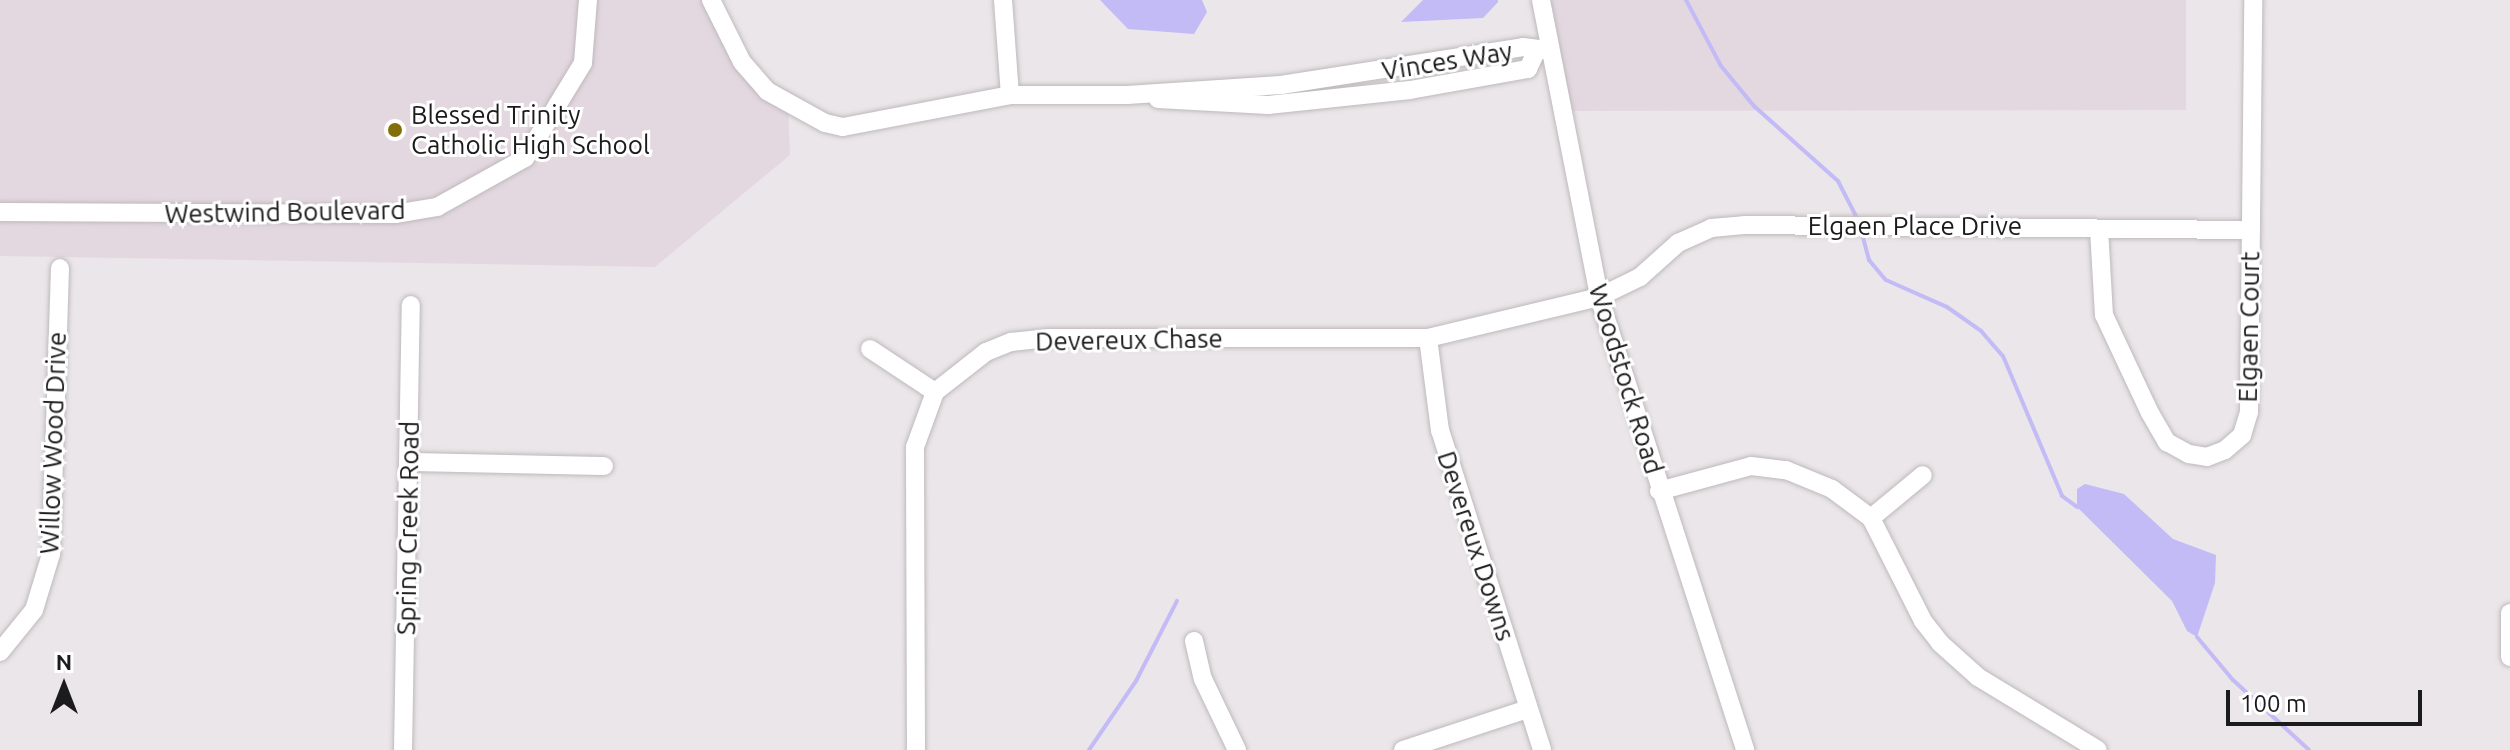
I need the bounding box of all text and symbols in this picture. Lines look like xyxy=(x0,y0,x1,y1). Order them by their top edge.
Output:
street label: Vinces Way xyxy=(1380,35,1514,87)
place label: Blessed Trinity Catholic High School xyxy=(411,99,650,160)
marker: Blessed Trinity Catholic High School xyxy=(386,121,404,139)
street label: Westwind Boulevard xyxy=(164,194,406,230)
street label: Elgaen Place Drive xyxy=(1808,210,2022,242)
street label: Elgaen Court xyxy=(2232,251,2266,403)
street label: Woodstock Road xyxy=(1582,280,1670,478)
street label: Devereux Chase xyxy=(1035,323,1223,357)
street label: Willow Wood Drive xyxy=(34,331,72,555)
street label: Spring Creek Road xyxy=(391,421,425,635)
street label: Devereux Downs xyxy=(1431,447,1521,645)
north arrow xyxy=(24,646,104,726)
text: N xyxy=(56,649,72,674)
scale bar xyxy=(2230,674,2426,724)
text: 100 m xyxy=(2240,690,2307,717)

